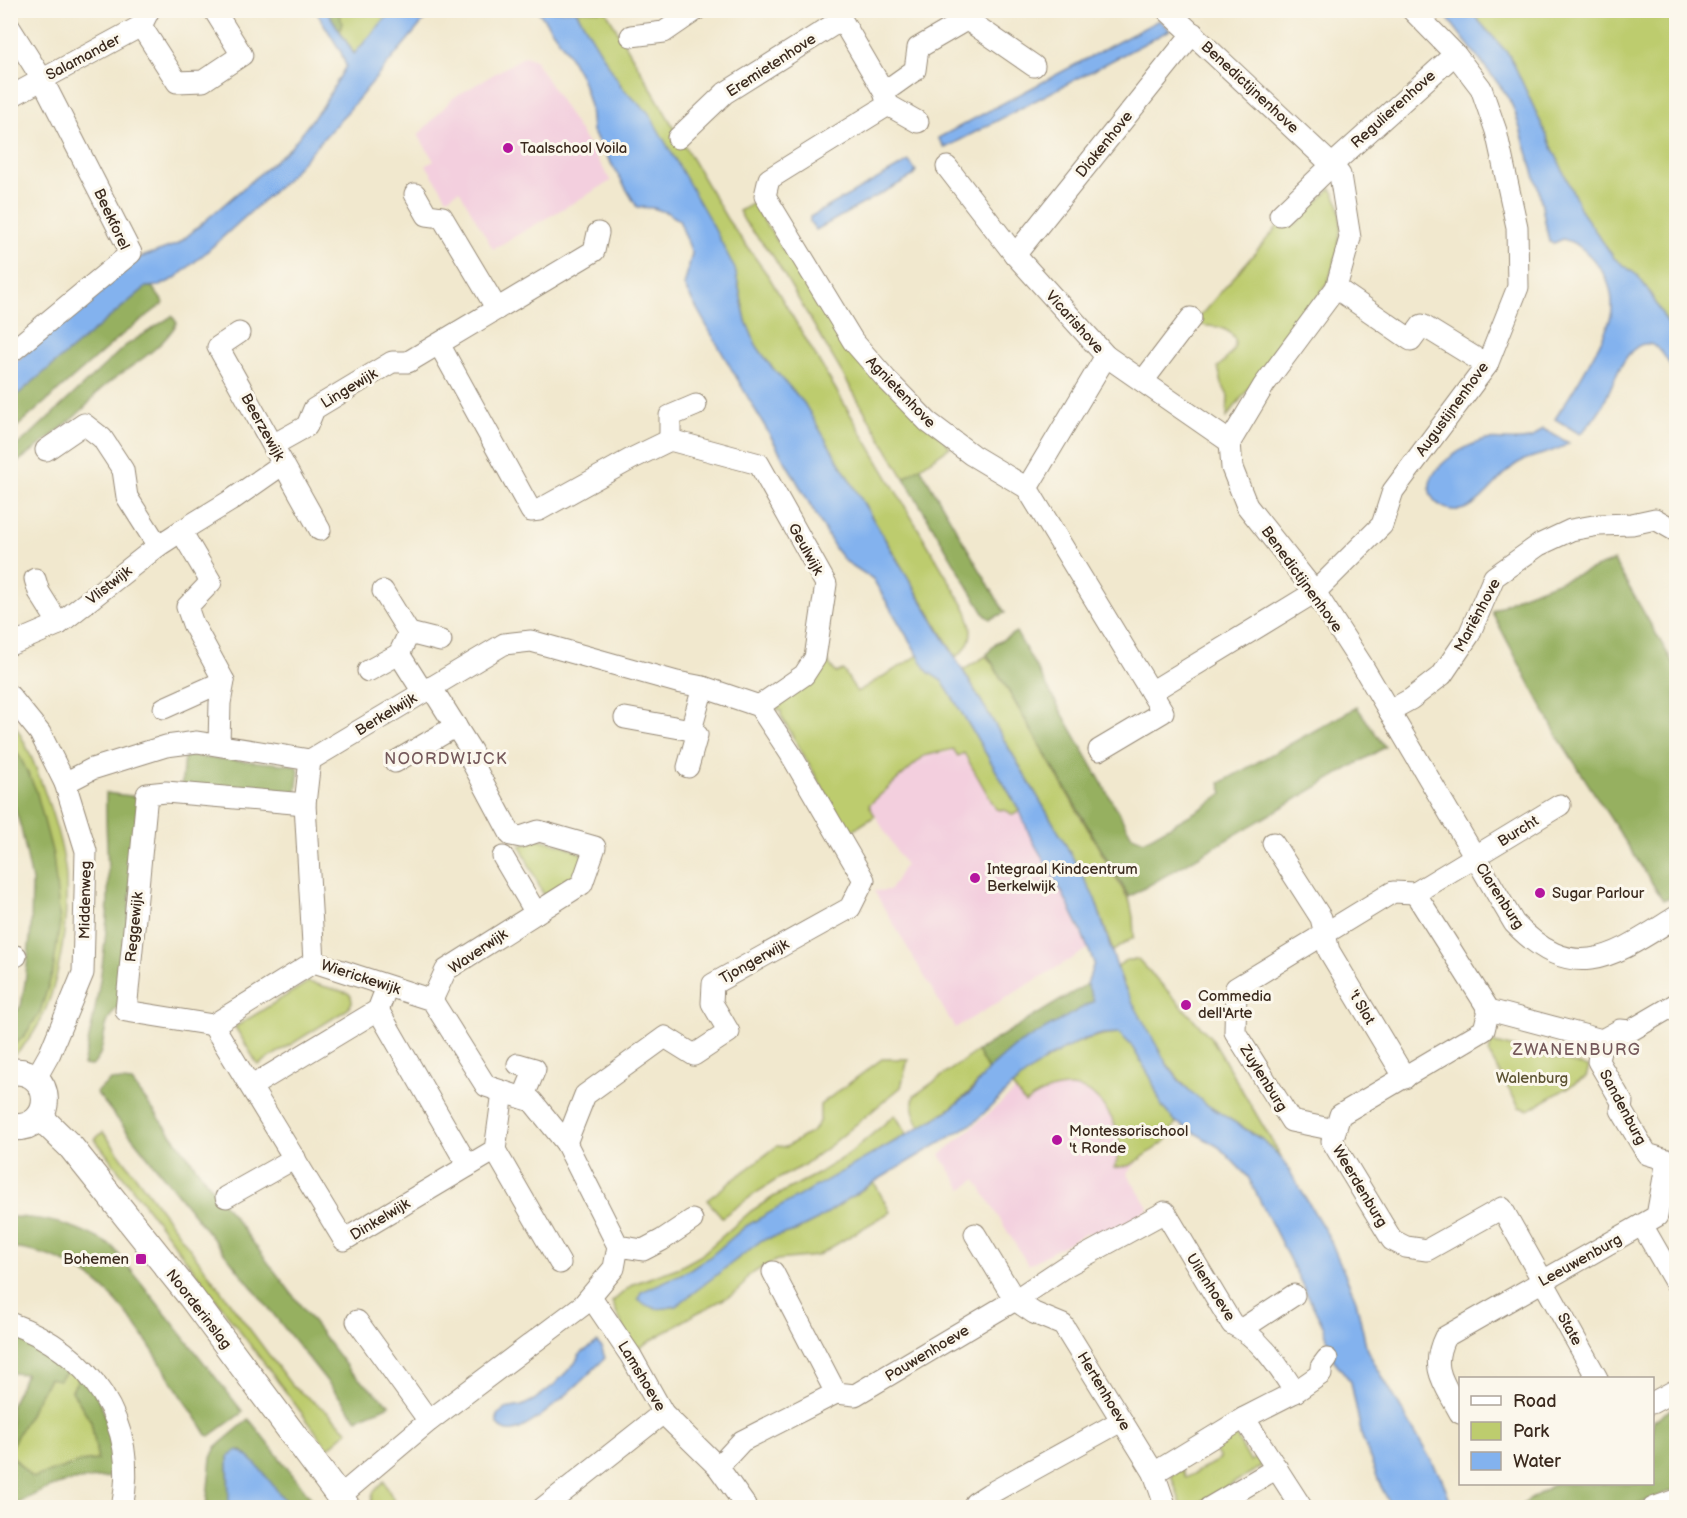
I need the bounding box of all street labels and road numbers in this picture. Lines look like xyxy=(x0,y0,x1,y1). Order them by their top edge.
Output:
street label: Eremietenhove xyxy=(723,29,820,101)
street label: Salamander xyxy=(43,30,124,85)
street label: Benedictijnenhove xyxy=(1197,37,1303,138)
street label: Regulierenhove xyxy=(1347,66,1440,152)
street label: Diakenhove xyxy=(1072,107,1137,181)
street label: Beekforel xyxy=(89,186,134,253)
street label: Vicarishove xyxy=(1041,287,1108,358)
street label: Agnietenhove xyxy=(862,352,940,432)
street label: Augustijnenhove xyxy=(1412,358,1493,460)
street label: Lingewijk xyxy=(318,364,382,413)
street label: Beerzewijk xyxy=(236,390,289,465)
street label: Geulwijk xyxy=(784,520,828,579)
street label: Benedictijnenhove xyxy=(1257,522,1347,636)
street label: Vlistwijk xyxy=(83,561,136,609)
street label: Mariënhove xyxy=(1450,575,1505,655)
street label: Berkelwijk xyxy=(352,688,421,740)
street label: Burcht xyxy=(1494,811,1543,851)
street label: Clarenburg xyxy=(1471,859,1528,933)
street label: Middenweg xyxy=(75,861,96,939)
street label: Reggewijk xyxy=(121,890,148,963)
street label: Waverwijk xyxy=(445,924,512,978)
street label: Tjongerwijk xyxy=(716,934,793,988)
street label: Wierickewijk xyxy=(319,956,404,999)
street label: 't Slot xyxy=(1344,987,1379,1028)
street label: Zuylenburg xyxy=(1235,1041,1292,1115)
street label: Sandenburg xyxy=(1595,1066,1650,1148)
street label: Weerdenburg xyxy=(1328,1142,1391,1231)
street label: Dinkelwijk xyxy=(347,1194,414,1245)
street label: Leeuwenburg xyxy=(1535,1230,1625,1291)
street label: Uilenhoeve xyxy=(1182,1250,1239,1325)
street label: Noorderinslag xyxy=(162,1266,236,1353)
street label: State xyxy=(1553,1309,1586,1349)
street label: Pauwenhoeve xyxy=(882,1321,973,1386)
street label: Lamshoeve xyxy=(613,1338,670,1415)
street label: Hertenhoeve xyxy=(1073,1348,1135,1434)

